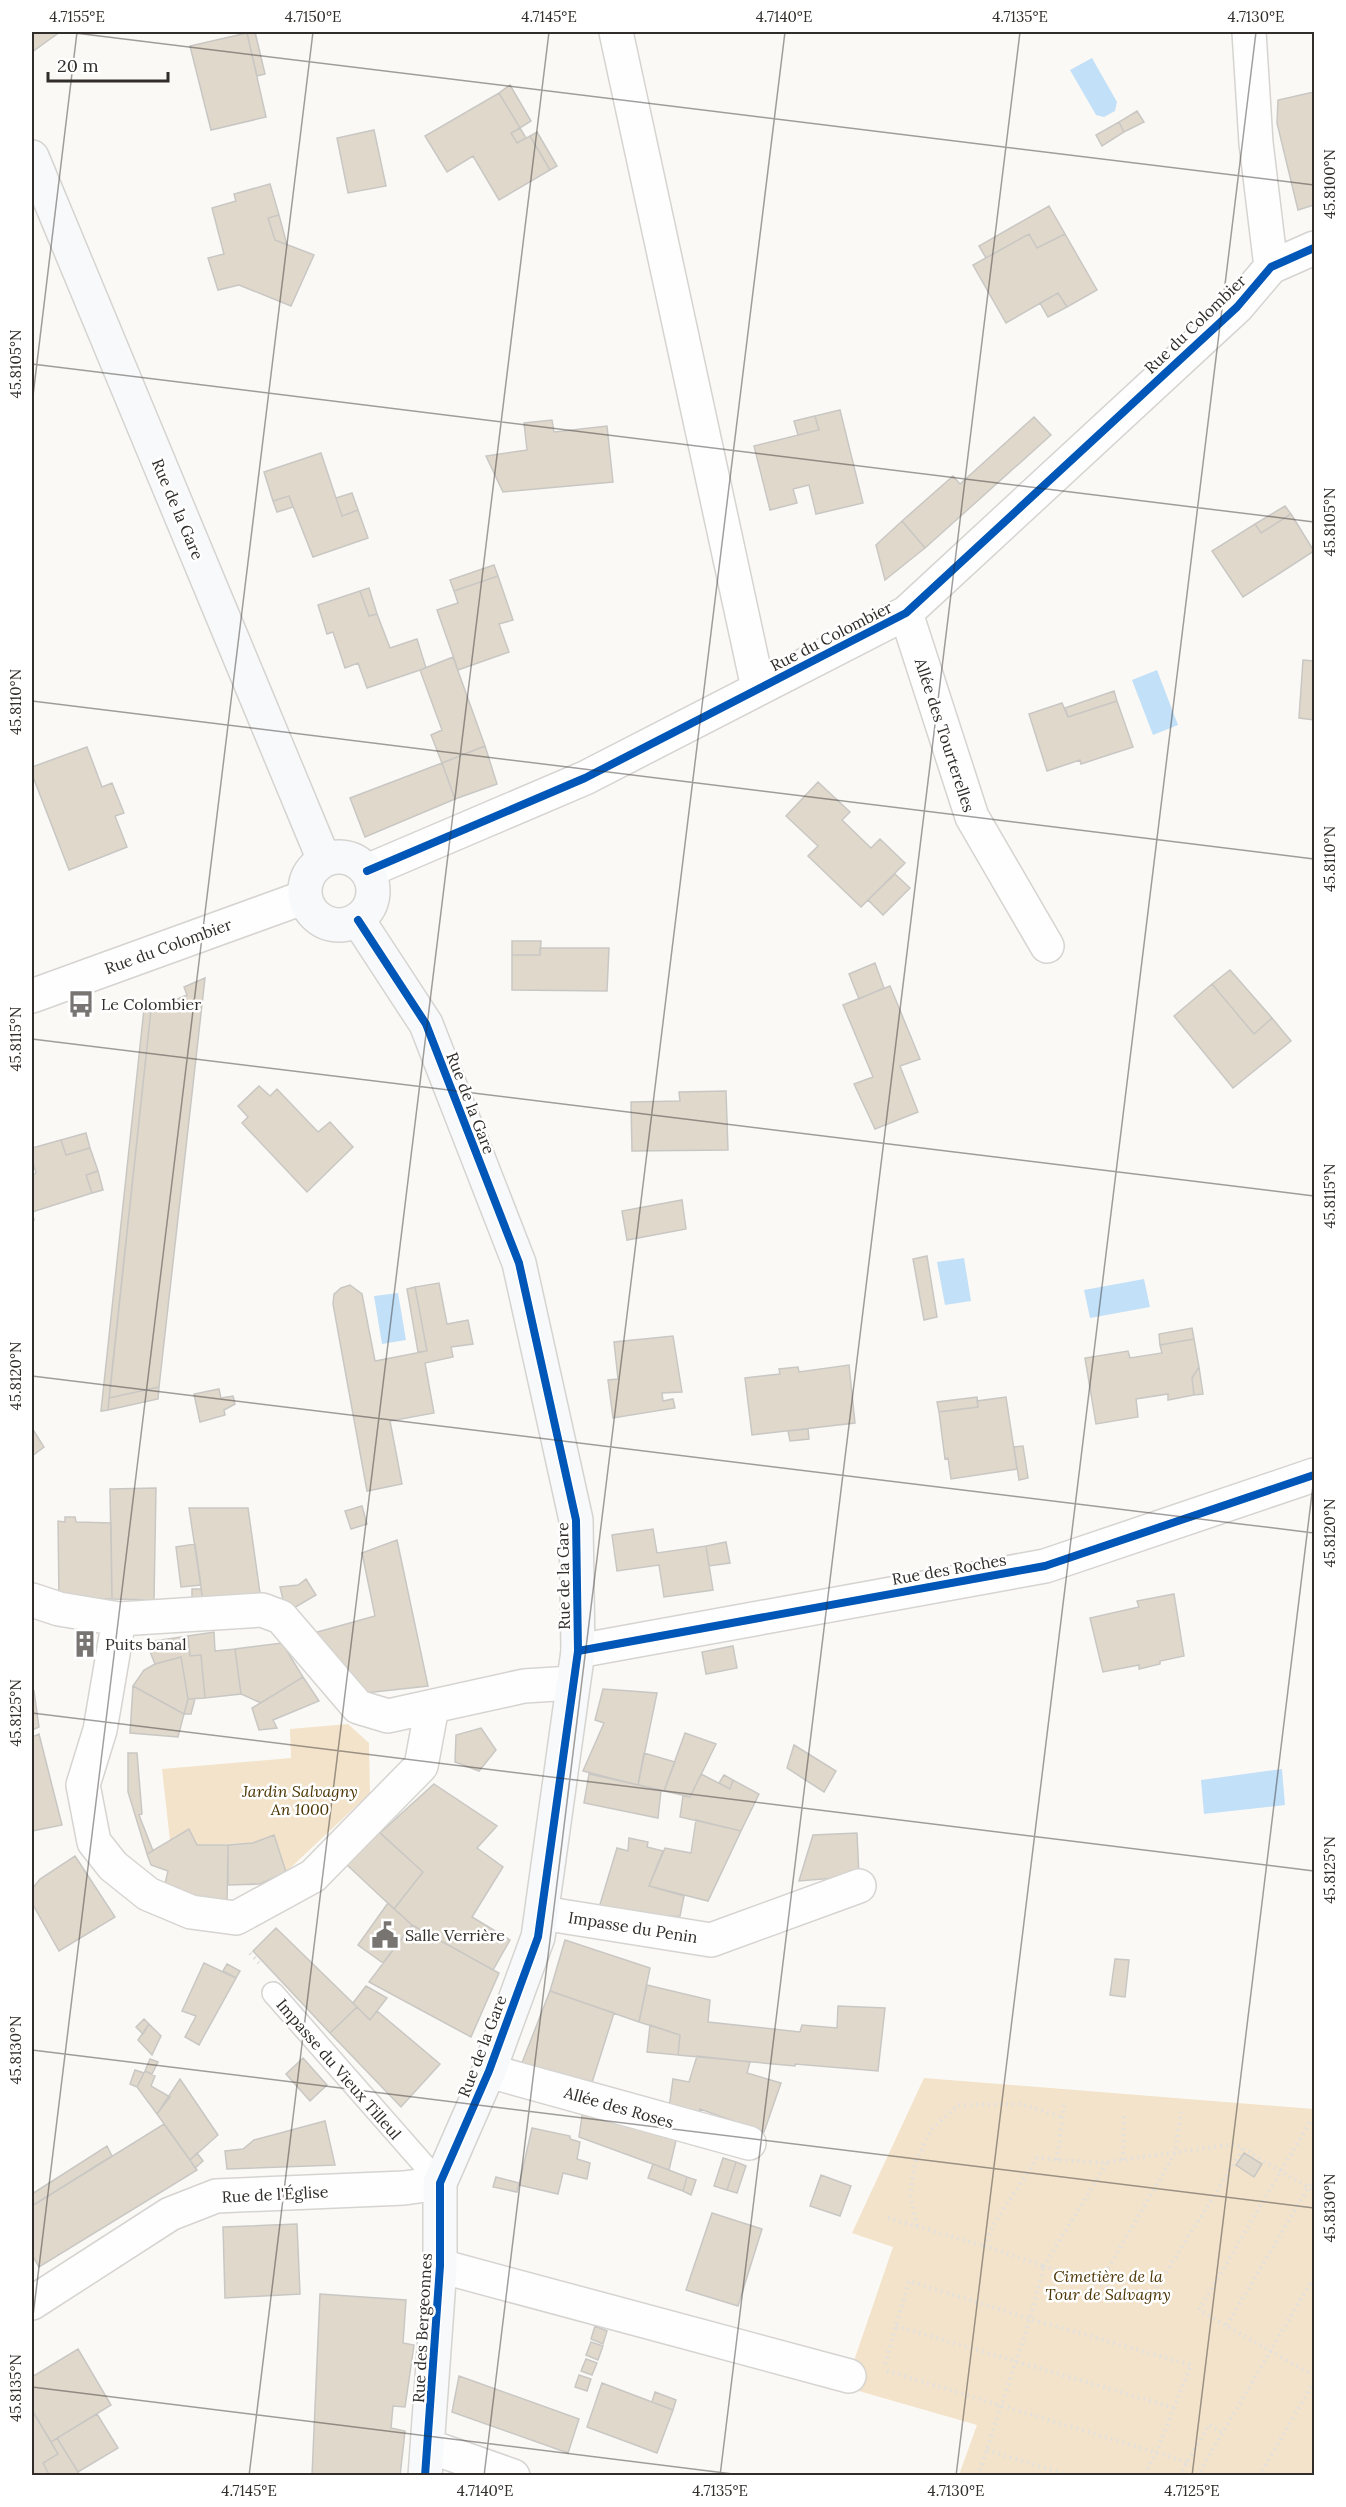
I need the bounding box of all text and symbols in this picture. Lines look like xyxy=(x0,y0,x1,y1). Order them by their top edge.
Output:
text: 4.7155°E xyxy=(49,7,105,26)
text: 4.7150°E xyxy=(285,7,341,26)
text: 4.7145°E xyxy=(521,7,577,26)
text: 4.7140°E xyxy=(756,7,812,26)
text: 4.7135°E xyxy=(992,7,1048,26)
text: 4.7130°E xyxy=(1228,7,1284,26)
scale bar xyxy=(48,45,168,83)
text: 20 m xyxy=(57,54,99,77)
text: 45.8100°N xyxy=(1320,149,1339,219)
street label: Rue du Colombier xyxy=(1140,270,1250,378)
text: 45.8105°N xyxy=(6,330,25,398)
street label: Rue de la Gare xyxy=(148,456,208,563)
text: 45.8105°N xyxy=(1320,488,1339,556)
street label: Rue du Colombier xyxy=(767,597,895,675)
street label: Allée des Tourterelles xyxy=(910,655,979,814)
text: 45.8110°N xyxy=(6,669,25,735)
text: 45.8110°N xyxy=(1320,826,1339,892)
street label: Rue du Colombier xyxy=(102,914,234,978)
bus stop icon: Le Colombier xyxy=(66,989,96,1019)
place label: Le Colombier xyxy=(101,994,201,1014)
text: 45.8115°N xyxy=(6,1006,25,1072)
street label: Rue de la Gare xyxy=(442,1049,500,1157)
text: 45.8115°N xyxy=(1320,1163,1339,1229)
text: 45.8120°N xyxy=(6,1342,25,1410)
text: 45.8120°N xyxy=(1320,1499,1339,1567)
street label: Rue de la Gare xyxy=(552,1522,574,1630)
street label: Rue des Roches xyxy=(890,1549,1008,1589)
building icon: Puits banal xyxy=(70,1629,100,1659)
place label: Puits banal xyxy=(105,1634,187,1654)
text: 45.8125°N xyxy=(6,1679,25,1747)
park label: Jardin Salvagny An 1000 xyxy=(241,1781,358,1819)
text: 45.8125°N xyxy=(1320,1836,1339,1904)
street label: Impasse du Penin xyxy=(567,1907,699,1947)
public building icon: Salle Verrière xyxy=(370,1920,400,1950)
place label: Salle Verrière xyxy=(405,1925,505,1945)
street label: Rue de la Gare xyxy=(453,1992,511,2100)
street label: Impasse du Vieux Tilleul xyxy=(272,1995,406,2143)
text: 45.8130°N xyxy=(6,2015,25,2085)
street label: Allée des Roses xyxy=(561,2082,676,2132)
text: 45.8130°N xyxy=(1320,2173,1339,2243)
street label: Rue de l'Église xyxy=(221,2181,329,2207)
street label: Rue des Bergeonnes xyxy=(408,2253,436,2403)
park label: Cimetière de la Tour de Salvagny xyxy=(1045,2266,1171,2304)
text: 45.8135°N xyxy=(6,2354,25,2422)
text: 4.7145°E xyxy=(221,2481,277,2500)
text: 4.7140°E xyxy=(457,2481,513,2500)
text: 4.7135°E xyxy=(692,2481,748,2500)
text: 4.7130°E xyxy=(928,2481,984,2500)
text: 4.7125°E xyxy=(1164,2481,1220,2500)

